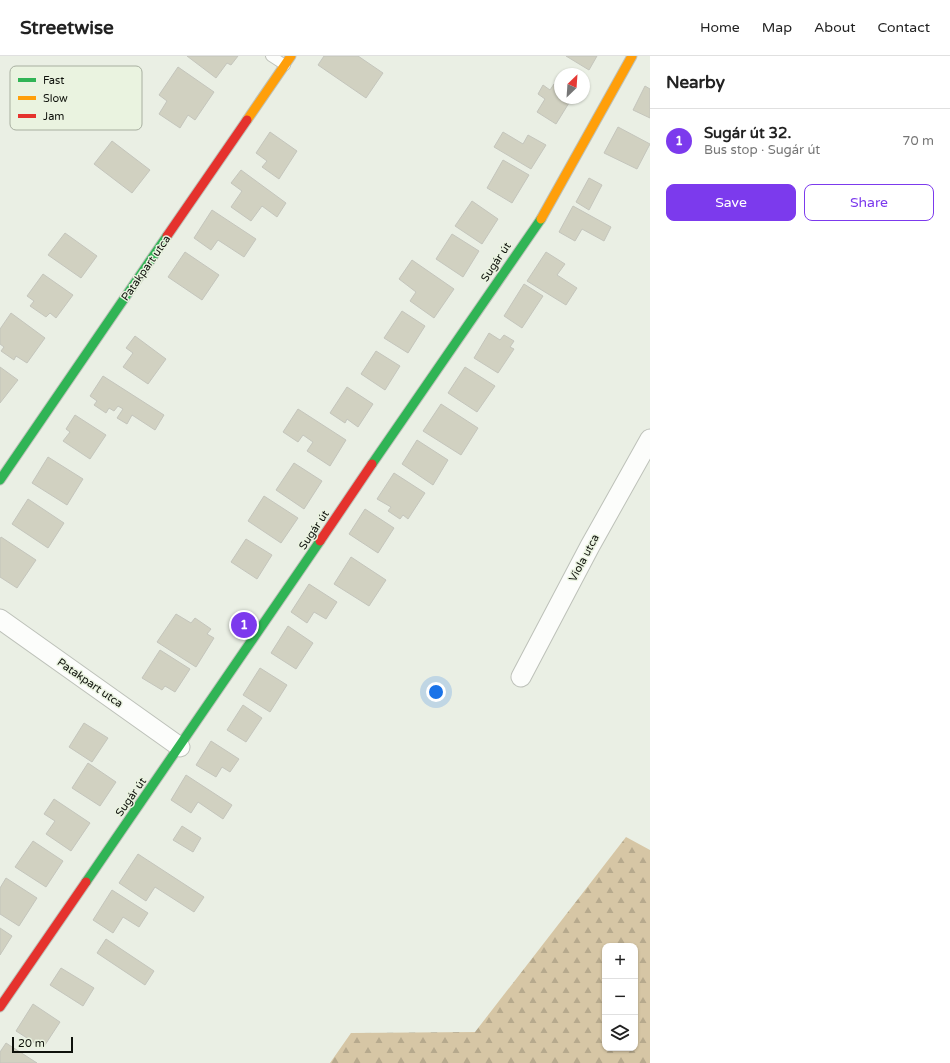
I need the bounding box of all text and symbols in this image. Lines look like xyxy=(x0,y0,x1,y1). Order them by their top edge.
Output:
text: Streetwise xyxy=(20,17,114,39)
text: Home xyxy=(700,19,740,36)
text: Map xyxy=(762,19,792,36)
text: About xyxy=(814,19,856,36)
text: Contact xyxy=(878,19,930,36)
legend xyxy=(10,66,142,130)
north arrow xyxy=(554,68,590,104)
text: Nearby xyxy=(666,72,725,93)
text: Fast xyxy=(43,74,64,87)
text: Slow xyxy=(43,92,68,105)
text: Jam xyxy=(43,110,64,123)
text: Sugár út 32. xyxy=(704,124,791,142)
text: 1 xyxy=(675,133,683,149)
text: 70 m xyxy=(902,133,934,149)
text: Bus stop · Sugár út xyxy=(704,142,820,158)
button: Save xyxy=(666,184,796,221)
button: Share xyxy=(804,184,934,221)
street label: Patakpart utca xyxy=(119,233,173,303)
street label: Sugár út xyxy=(478,240,514,284)
street label: Sugár út xyxy=(296,508,332,552)
street label: Viola utca xyxy=(566,532,602,584)
pin: 1 xyxy=(231,610,257,640)
street label: Patakpart utca xyxy=(55,656,125,710)
your location xyxy=(426,682,446,702)
street label: Sugár út xyxy=(113,775,149,819)
map controls xyxy=(602,943,638,1051)
button: + xyxy=(602,943,638,979)
button: − xyxy=(602,979,638,1015)
button: layers xyxy=(602,1015,638,1051)
scale bar xyxy=(12,1035,73,1054)
text: 20 m xyxy=(18,1037,45,1050)

